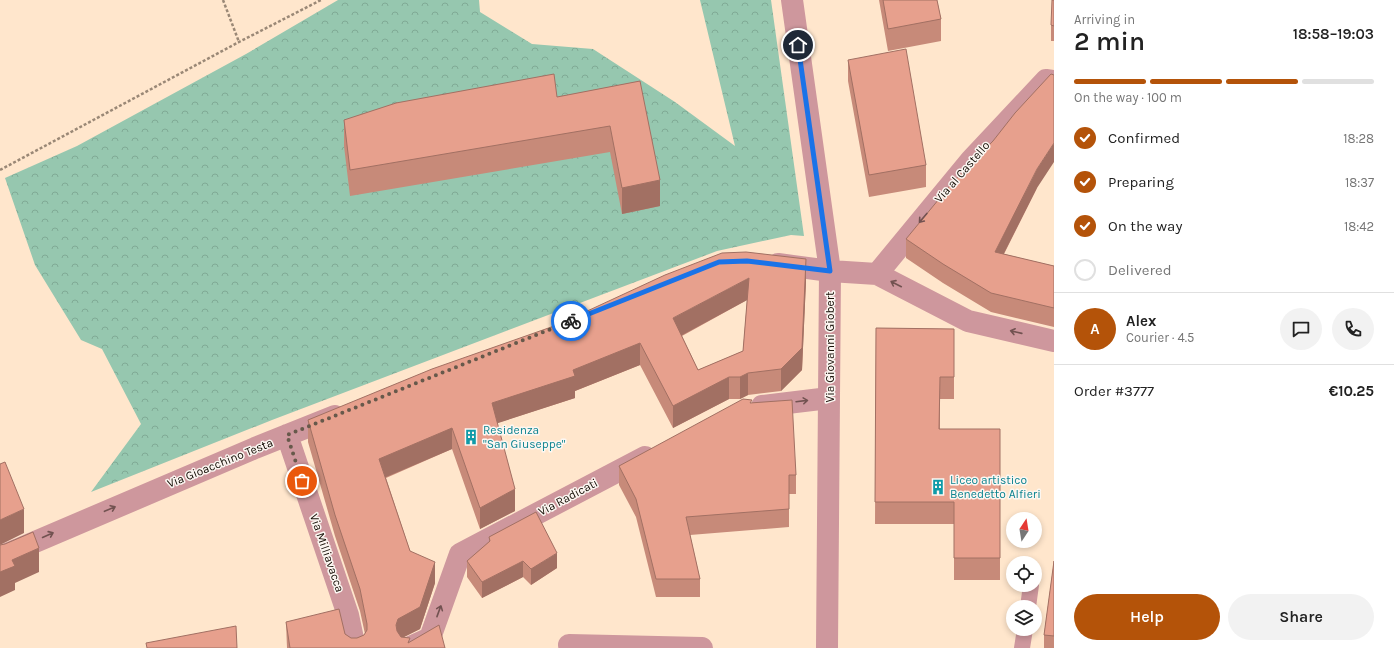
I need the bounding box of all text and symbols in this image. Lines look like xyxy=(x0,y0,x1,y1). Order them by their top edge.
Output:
text: Arriving in xyxy=(1074,12,1135,27)
text: 18:58–19:03 xyxy=(1293,25,1374,43)
text: 2 min xyxy=(1074,26,1145,57)
pin xyxy=(781,28,815,62)
icon: home xyxy=(787,34,809,56)
text: On the way · 100 m xyxy=(1074,90,1182,105)
icon: check xyxy=(1074,127,1096,149)
text: Confirmed xyxy=(1108,129,1180,147)
text: 18:28 xyxy=(1343,131,1374,146)
street label: Via al Castello xyxy=(932,138,992,206)
icon: check xyxy=(1074,171,1096,193)
text: Preparing xyxy=(1108,173,1174,191)
text: 18:37 xyxy=(1345,175,1374,190)
one-way arrow xyxy=(918,213,927,224)
icon: check xyxy=(1074,215,1096,237)
text: On the way xyxy=(1108,217,1182,235)
text: 18:42 xyxy=(1344,219,1374,234)
text: Delivered xyxy=(1108,261,1172,279)
one-way arrow xyxy=(891,280,903,287)
street label: Via Giovanni Giobert xyxy=(823,291,837,403)
courier xyxy=(551,301,591,341)
button: chat xyxy=(1280,308,1322,350)
button: phone xyxy=(1332,308,1374,350)
icon: bike xyxy=(560,310,582,332)
text: Alex xyxy=(1126,312,1156,330)
text: A xyxy=(1090,320,1100,338)
one-way arrow xyxy=(1010,328,1023,336)
text: Courier · 4.5 xyxy=(1126,330,1194,345)
text: Order #3777 xyxy=(1074,382,1154,400)
text: €10.25 xyxy=(1329,382,1374,400)
one-way arrow xyxy=(795,397,808,405)
place label: Residenza "San Giuseppe" xyxy=(483,423,566,451)
building icon: Residenza "San Giuseppe" xyxy=(462,428,480,446)
street label: Via Gioacchino Testa xyxy=(165,435,275,491)
pin xyxy=(285,464,319,498)
icon: bag xyxy=(291,470,313,492)
place label: Liceo artistico Benedetto Alfieri xyxy=(950,473,1041,501)
street label: Via Radicati xyxy=(536,475,600,519)
building icon: Liceo artistico Benedetto Alfieri xyxy=(929,478,947,496)
one-way arrow xyxy=(104,504,116,512)
street label: Via Milliavacca xyxy=(307,512,347,594)
north arrow xyxy=(1006,512,1042,548)
map controls xyxy=(1006,512,1042,636)
one-way arrow xyxy=(42,531,54,538)
button: locate xyxy=(1006,556,1042,592)
button: Help xyxy=(1074,594,1220,640)
button: Share xyxy=(1228,594,1374,640)
button: layers xyxy=(1006,600,1042,636)
one-way arrow xyxy=(436,605,444,617)

